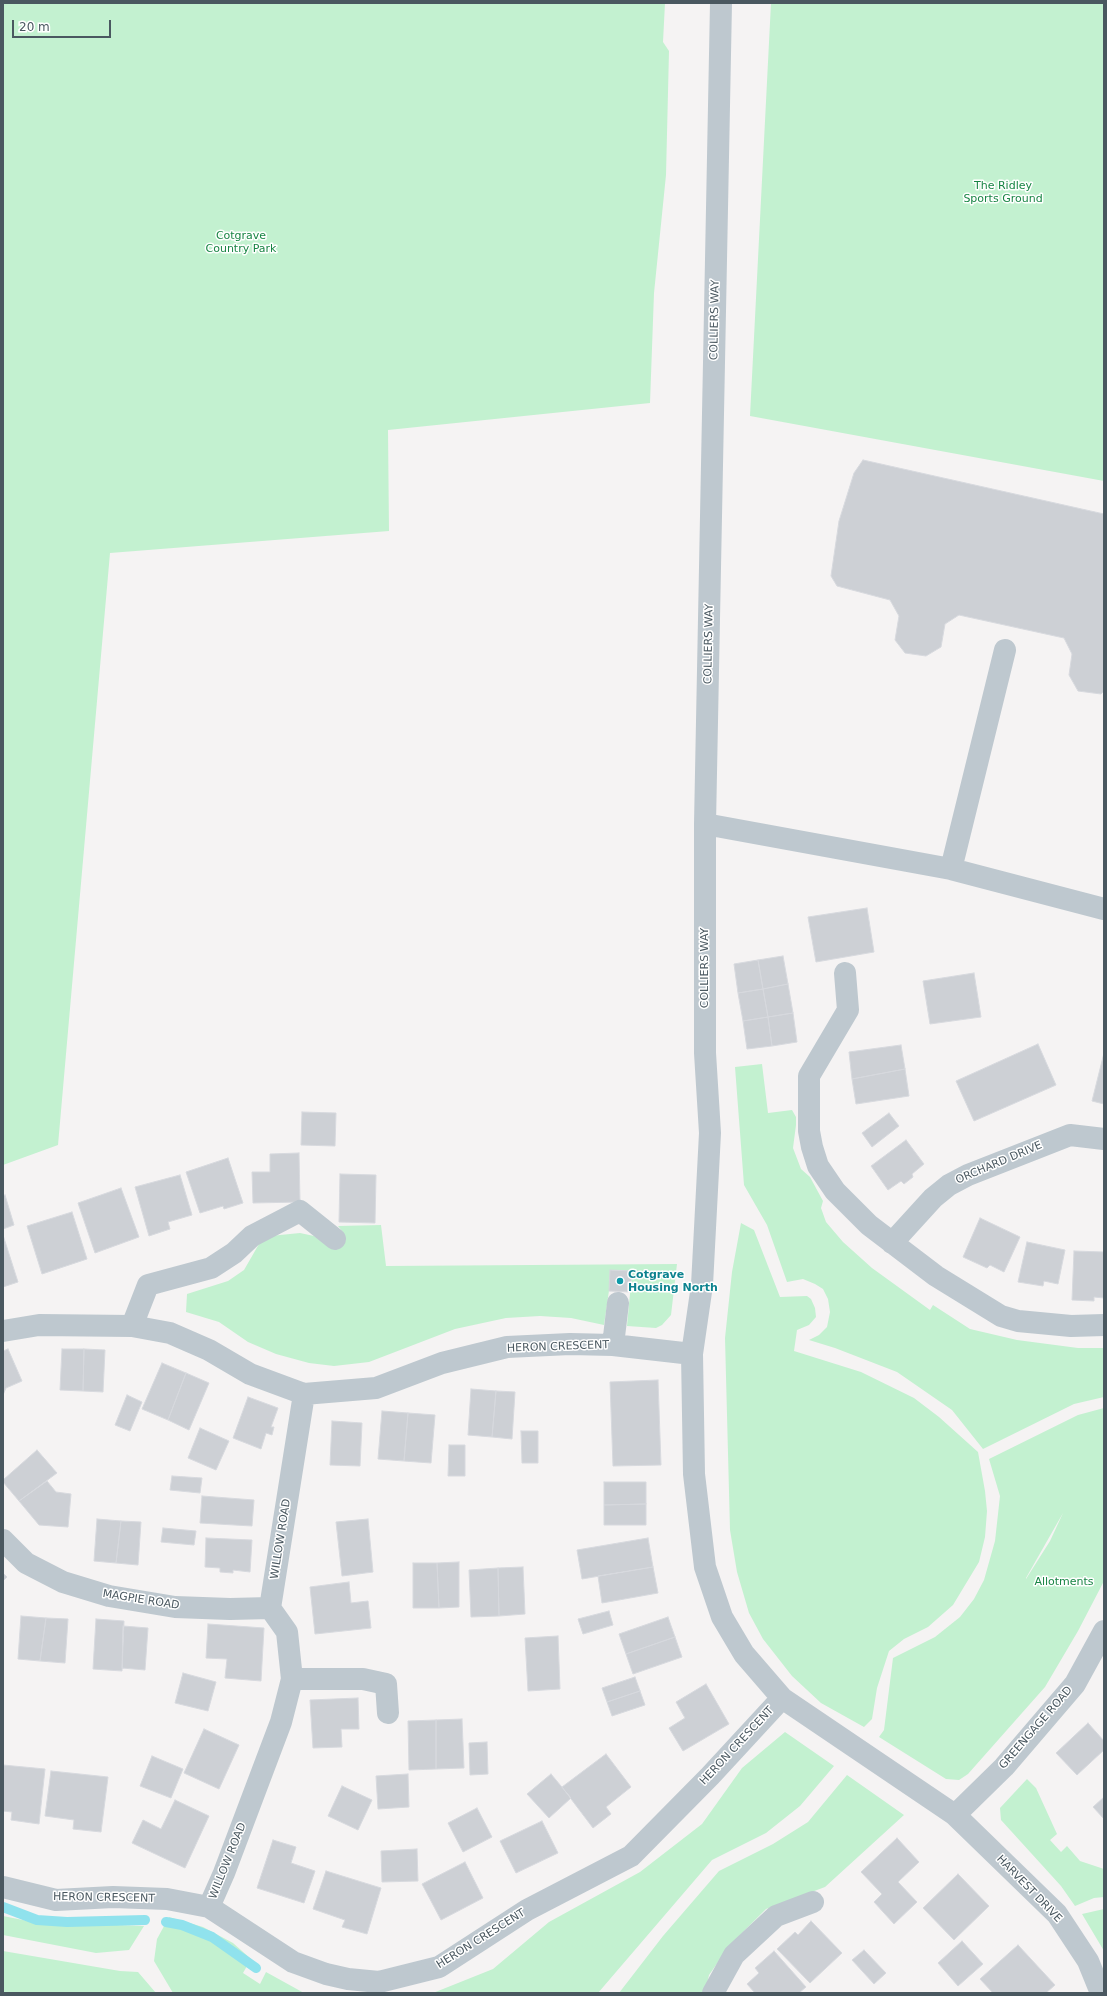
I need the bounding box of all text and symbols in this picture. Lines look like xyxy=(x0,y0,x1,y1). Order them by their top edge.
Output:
scale bar xyxy=(14,12,113,38)
text: 20 m xyxy=(19,20,50,34)
park label: The Ridley Sports Ground xyxy=(963,179,1043,205)
park label: Cotgrave Country Park xyxy=(206,229,276,255)
street label: COLLIERS WAY xyxy=(708,280,722,360)
street label: COLLIERS WAY xyxy=(702,604,716,684)
street label: COLLIERS WAY xyxy=(698,928,712,1008)
street label: ORCHARD DRIVE xyxy=(954,1139,1044,1187)
place label: Cotgrave Housing North xyxy=(628,1268,718,1294)
marker: Cotgrave Housing North xyxy=(615,1276,625,1286)
street label: HERON CRESCENT xyxy=(507,1339,609,1355)
street label: WILLOW ROAD xyxy=(268,1498,294,1580)
park label: Allotments xyxy=(1034,1575,1094,1589)
street label: MAGPIE ROAD xyxy=(102,1587,180,1613)
street label: GREENGAGE ROAD xyxy=(997,1684,1075,1772)
street label: HERON CRESCENT xyxy=(697,1704,777,1788)
street label: WILLOW ROAD xyxy=(207,1821,249,1901)
street label: HARVEST DRIVE xyxy=(994,1853,1064,1925)
street label: HERON CRESCENT xyxy=(53,1891,155,1905)
street label: HERON CRESCENT xyxy=(434,1906,528,1972)

